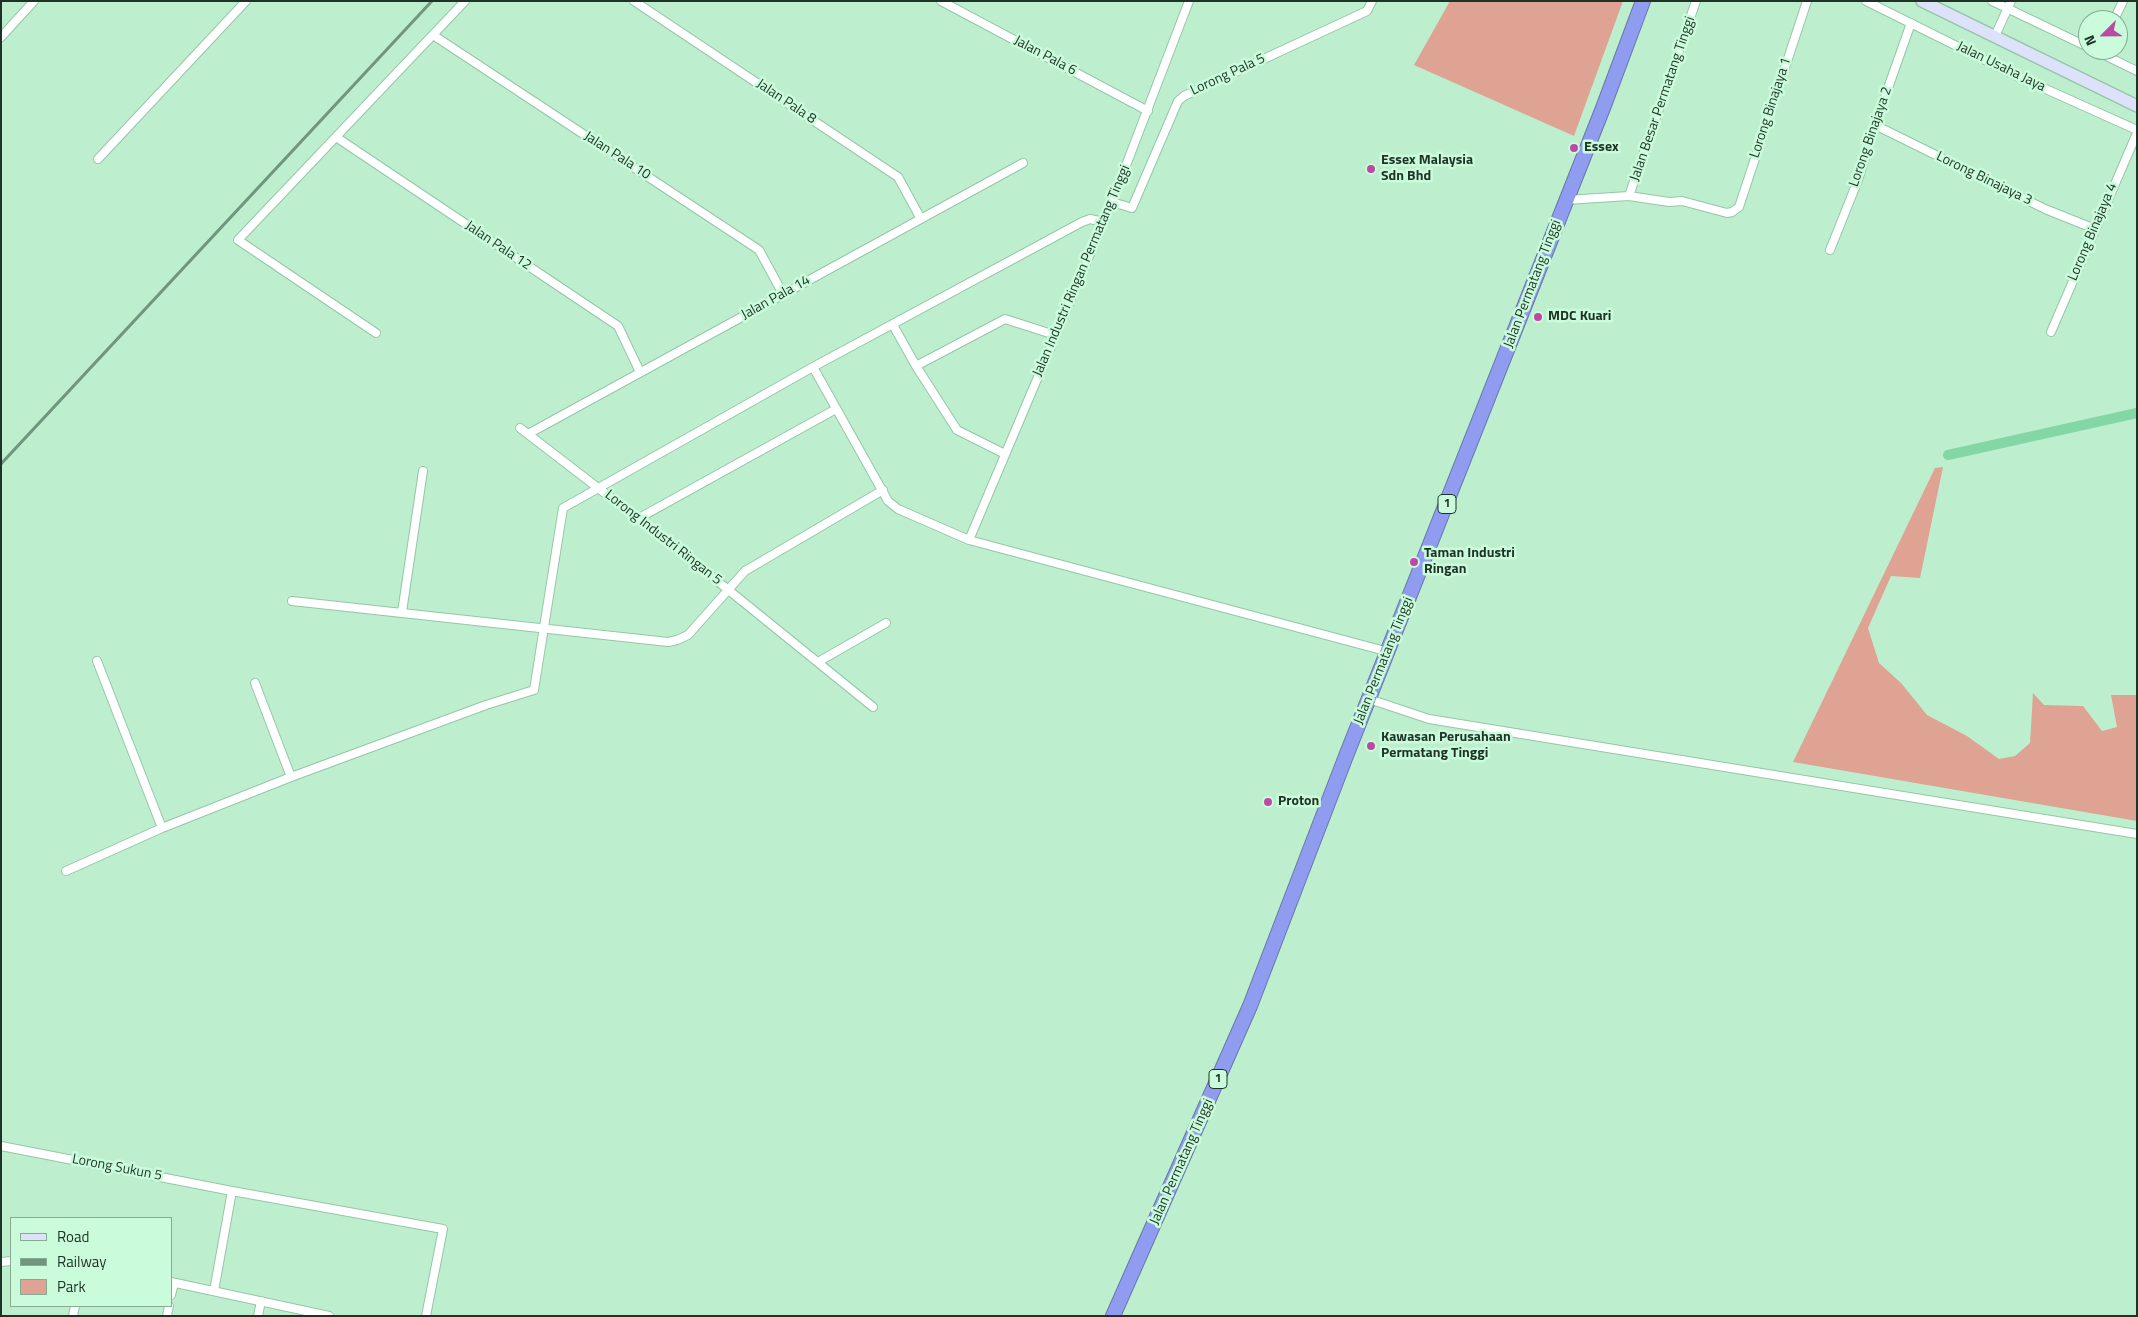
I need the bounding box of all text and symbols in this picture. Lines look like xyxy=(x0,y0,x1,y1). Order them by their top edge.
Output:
north arrow xyxy=(2078,10,2128,60)
street label: Jalan Besar Permatang Tinggi xyxy=(1627,14,1699,184)
text: N xyxy=(2078,32,2101,49)
street label: Jalan Pala 6 xyxy=(1011,33,1079,79)
street label: Jalan Usaha Jaya xyxy=(1954,38,2048,96)
street label: Lorong Pala 5 xyxy=(1188,50,1268,100)
street label: Lorong Binajaya 1 xyxy=(1747,56,1795,160)
street label: Jalan Pala 8 xyxy=(753,76,819,128)
street label: Lorong Binajaya 2 xyxy=(1846,85,1896,189)
street label: Jalan Pala 10 xyxy=(580,128,654,184)
place label: Essex xyxy=(1584,140,1619,156)
marker: Essex xyxy=(1568,142,1580,154)
street label: Lorong Binajaya 3 xyxy=(1933,148,2035,210)
place label: Essex Malaysia Sdn Bhd xyxy=(1381,153,1473,186)
street label: Jalan Industri Ringan Permatang Tinggi xyxy=(1030,163,1134,379)
marker: Essex Malaysia Sdn Bhd xyxy=(1365,163,1377,175)
street label: Lorong Binajaya 4 xyxy=(2065,181,2121,283)
street label: Jalan Pala 12 xyxy=(462,218,534,274)
street label: Jalan Permatang Tinggi xyxy=(1501,218,1565,350)
street label: Jalan Pala 14 xyxy=(739,272,813,324)
place label: MDC Kuari xyxy=(1548,309,1611,325)
marker: MDC Kuari xyxy=(1532,311,1544,323)
street label: Lorong Industri Ringan 5 xyxy=(601,487,725,589)
road number: 1 xyxy=(1438,494,1456,514)
place label: Taman Industri Ringan xyxy=(1424,546,1515,578)
marker: Taman Industri Ringan xyxy=(1408,556,1420,568)
street label: Jalan Permatang Tinggi xyxy=(1351,595,1417,727)
place label: Kawasan Perusahaan Permatang Tinggi xyxy=(1381,730,1511,762)
marker: Kawasan Perusahaan Permatang Tinggi xyxy=(1365,740,1377,752)
place label: Proton xyxy=(1278,794,1319,810)
marker: Proton xyxy=(1262,796,1274,808)
road number: 1 xyxy=(1209,1070,1227,1088)
street label: Jalan Permatang Tinggi xyxy=(1147,1097,1217,1227)
street label: Lorong Sukun 5 xyxy=(70,1151,164,1185)
legend xyxy=(10,1217,172,1307)
text: Road xyxy=(57,1225,89,1248)
text: Railway xyxy=(57,1250,107,1273)
text: Park xyxy=(57,1275,86,1298)

